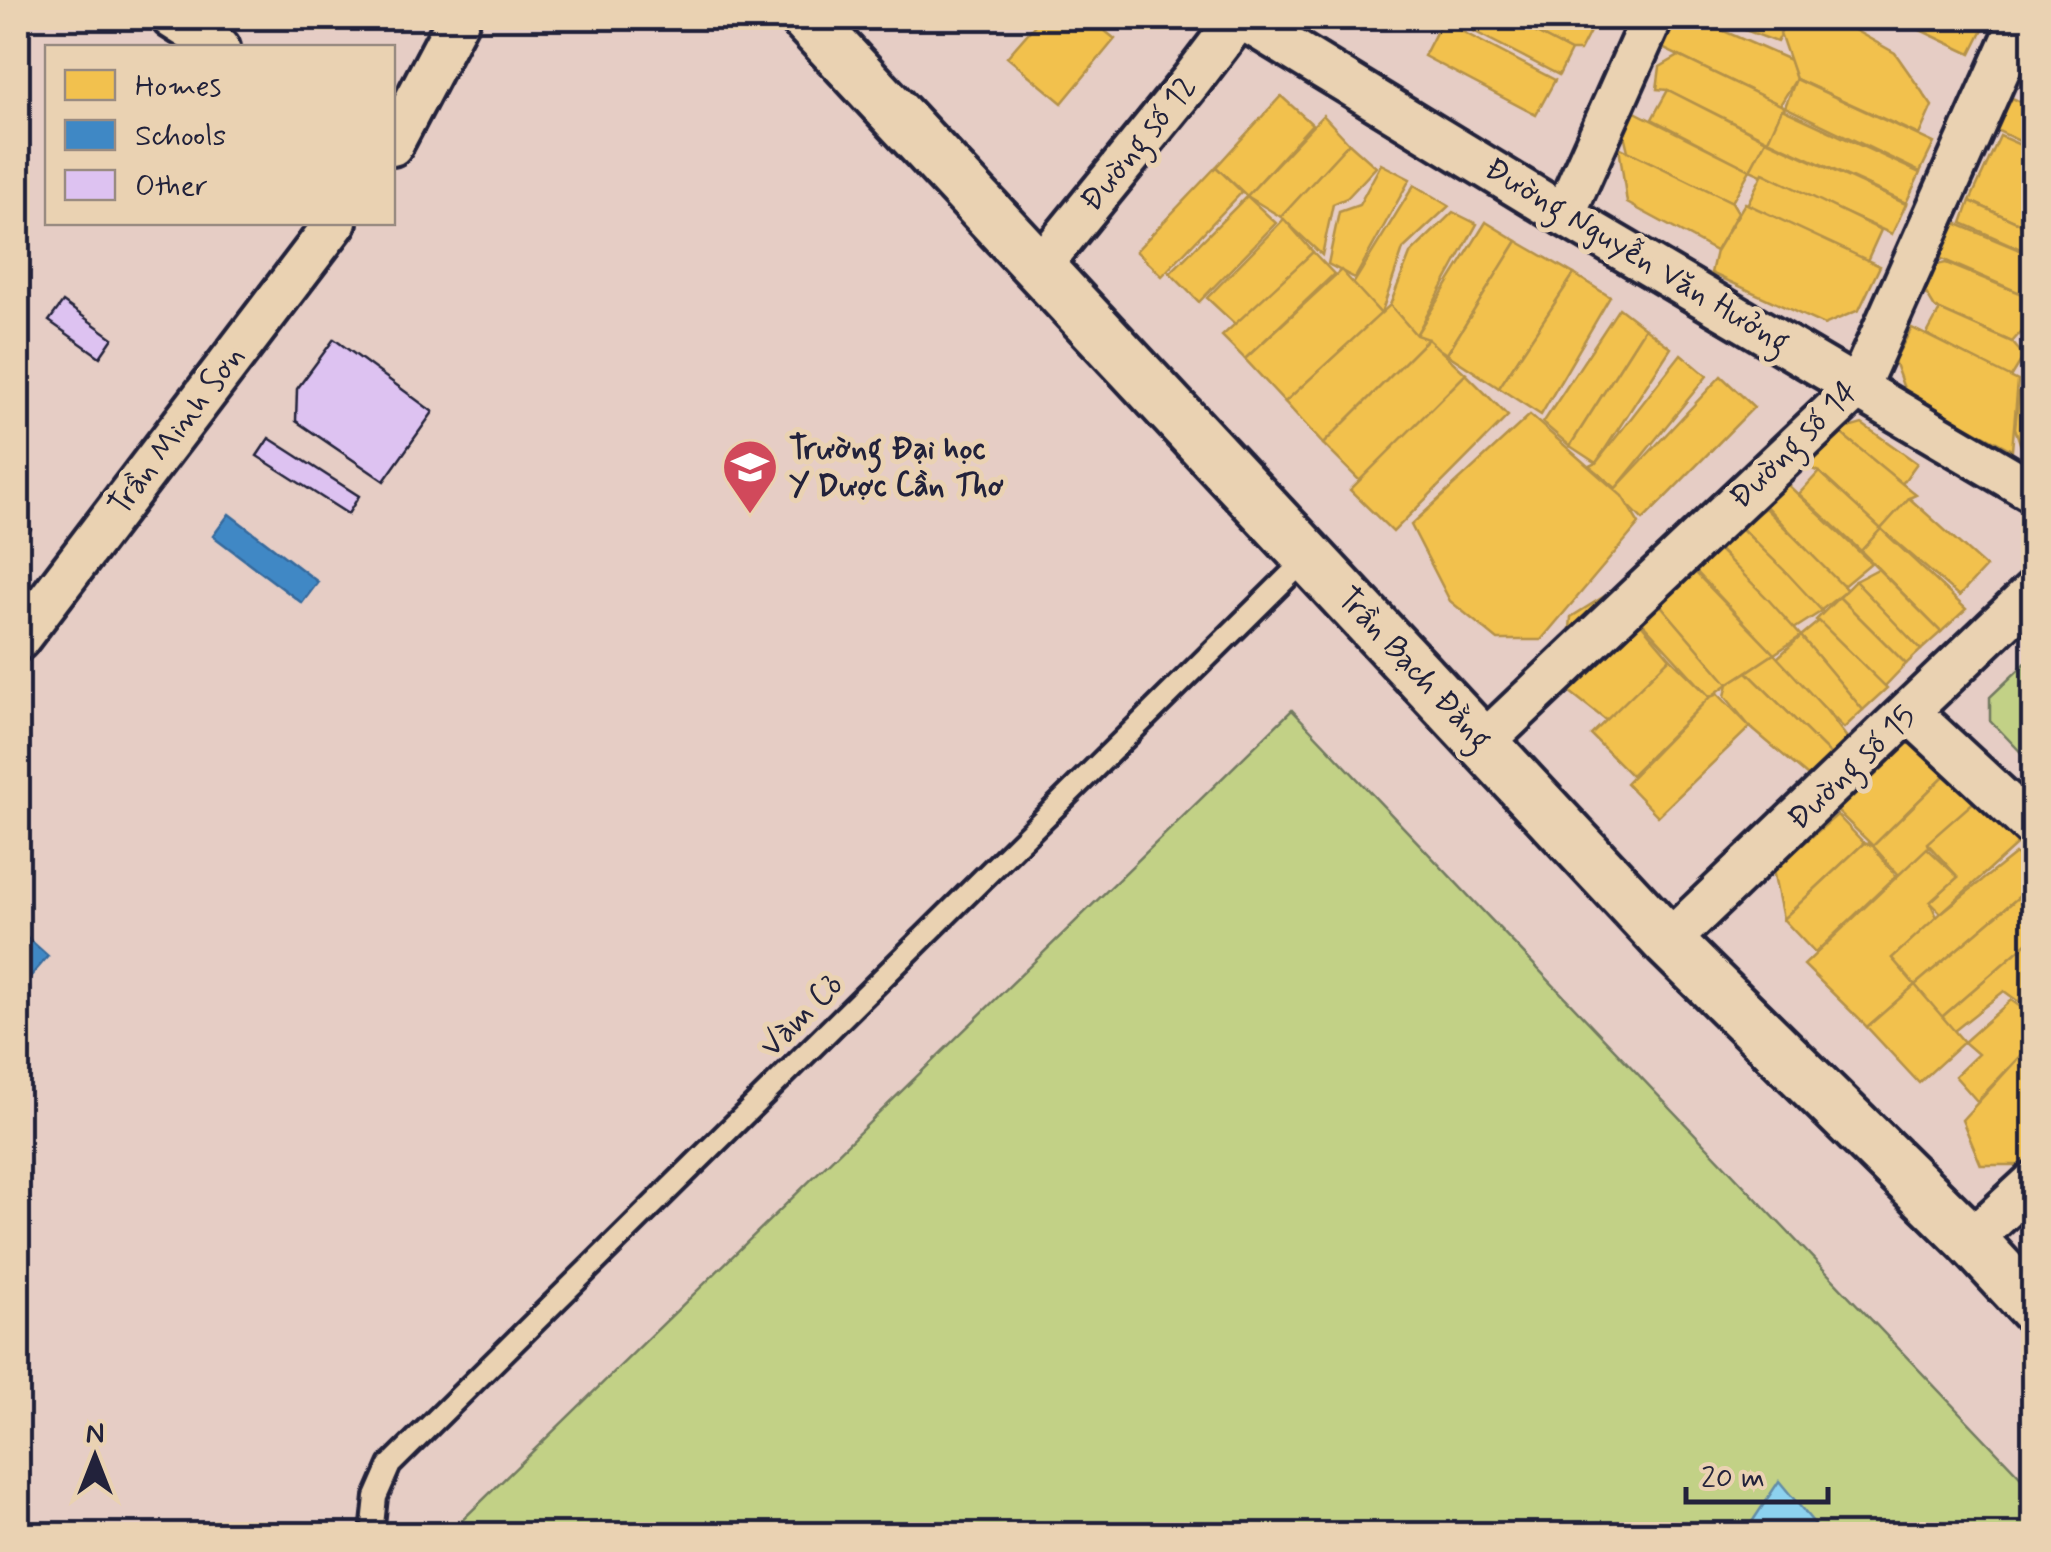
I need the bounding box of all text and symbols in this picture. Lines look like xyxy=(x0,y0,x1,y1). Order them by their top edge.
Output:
legend xyxy=(45,45,395,225)
text: Homes xyxy=(135,67,221,106)
street label: Đường số 12 xyxy=(1071,67,1209,223)
text: Schools xyxy=(135,117,226,156)
street label: Đường Nguyễn Văn Hưởng xyxy=(1475,148,1797,366)
text: Other xyxy=(135,167,208,206)
street label: Trần Minh Sơn xyxy=(99,337,255,525)
street label: Đường số 14 xyxy=(1720,371,1870,521)
place label: Trường Đại học Y Dược Cần Thơ xyxy=(789,428,1004,507)
school or university icon: Trường Đại học Y Dược Cần Thơ xyxy=(720,437,780,516)
street label: Trần Bạch Đằng xyxy=(1325,578,1501,762)
street label: Đường số 15 xyxy=(1779,696,1928,842)
street label: Vàm Cỏ xyxy=(751,965,853,1067)
north arrow xyxy=(45,1407,145,1507)
text: N xyxy=(86,1416,104,1453)
scale bar xyxy=(1686,1442,1828,1504)
text: 20 m xyxy=(1701,1459,1765,1498)

